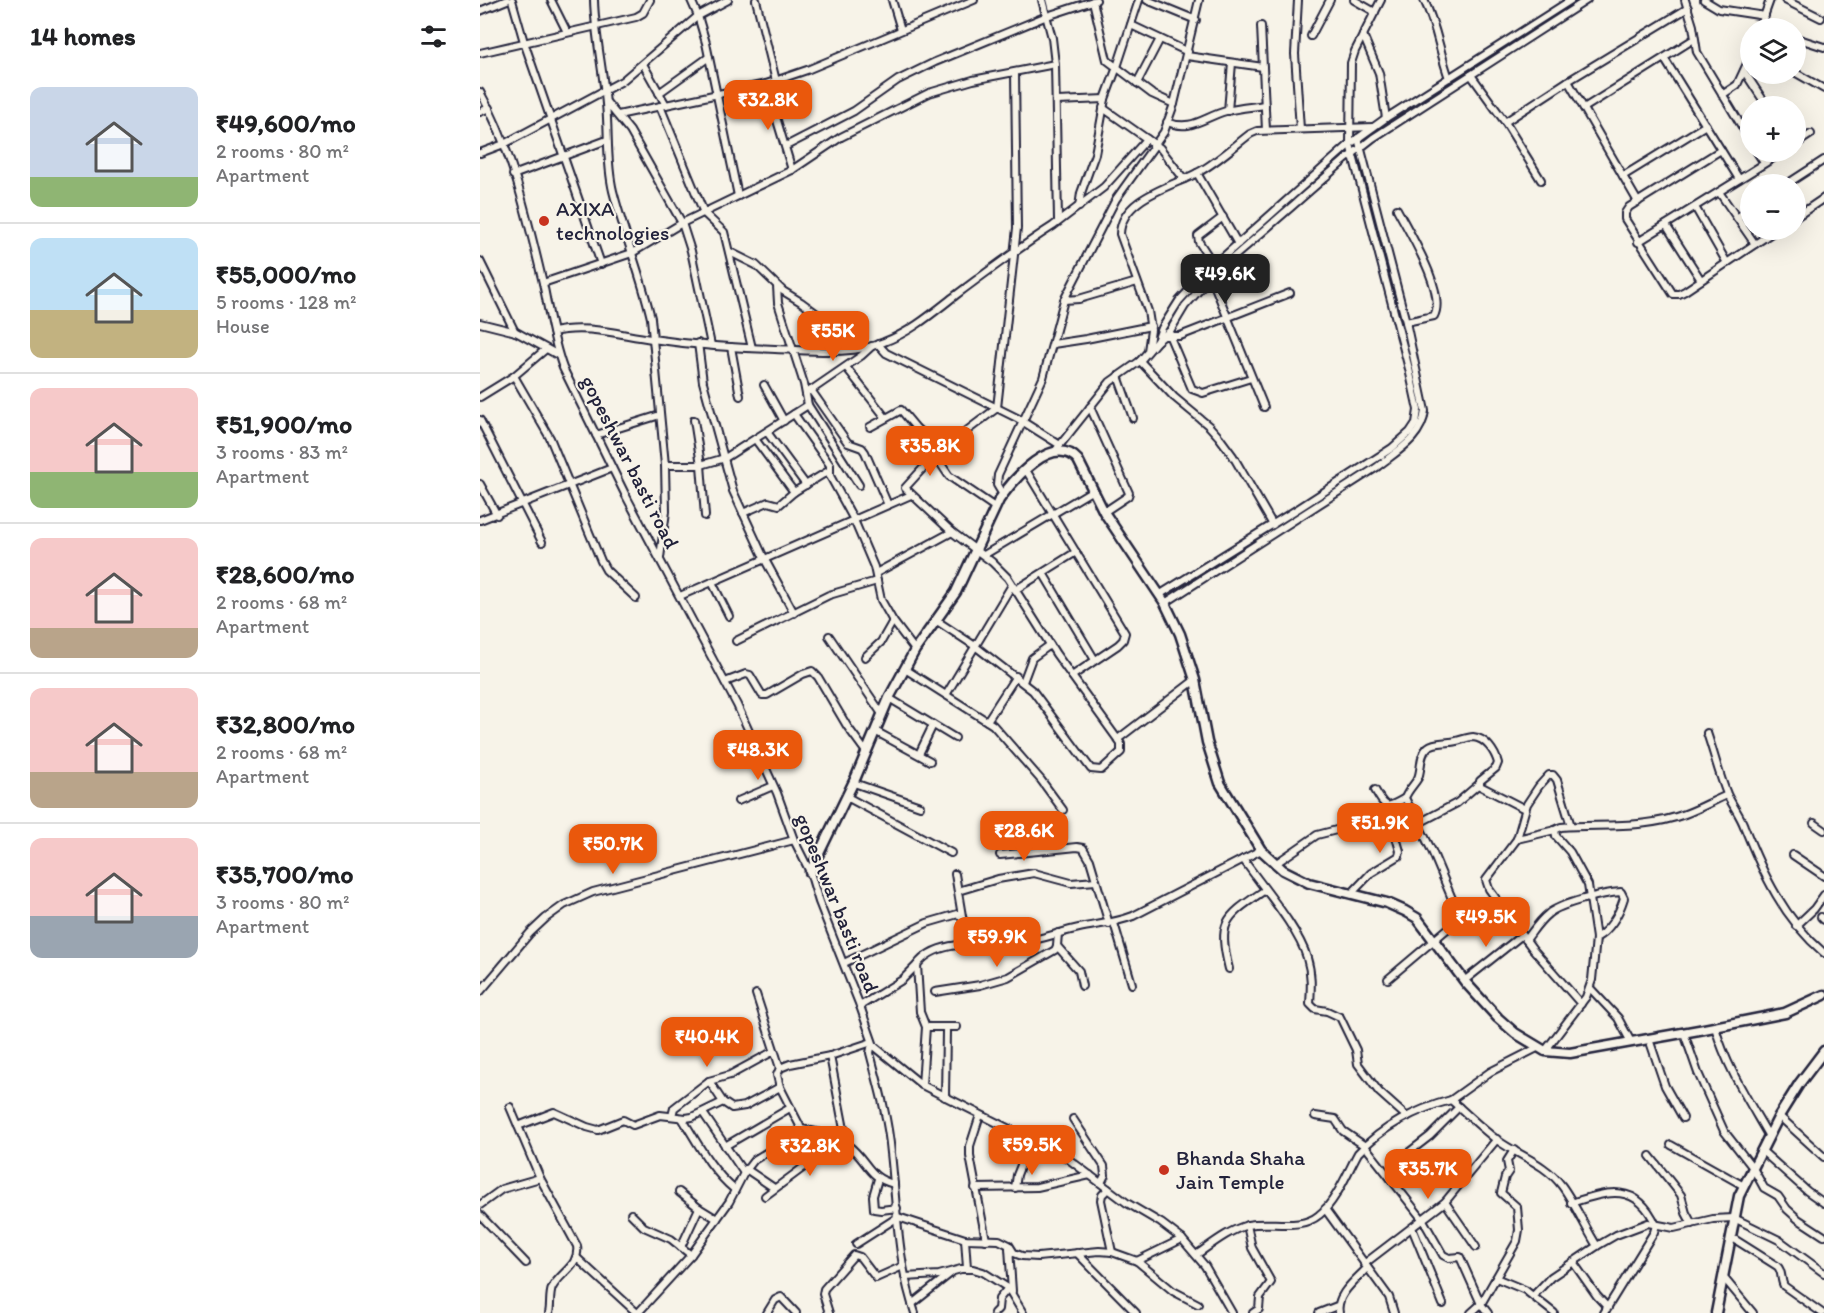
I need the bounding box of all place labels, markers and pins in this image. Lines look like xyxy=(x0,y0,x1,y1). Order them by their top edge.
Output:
pin: ₹32.8K xyxy=(719,80,817,131)
place label: AXIXA technologies xyxy=(556,196,669,245)
marker: AXIXA technologies xyxy=(537,214,551,228)
pin: ₹49.6K xyxy=(1176,254,1274,305)
pin: ₹55K xyxy=(797,311,869,362)
pin: ₹35.8K xyxy=(881,426,979,477)
pin: ₹48.3K xyxy=(709,730,807,781)
pin: ₹51.9K xyxy=(1331,803,1429,854)
pin: ₹28.6K xyxy=(975,811,1073,862)
pin: ₹50.7K xyxy=(564,824,662,875)
pin: ₹49.5K xyxy=(1437,897,1535,948)
pin: ₹59.9K xyxy=(948,917,1046,968)
pin: ₹40.4K xyxy=(658,1017,756,1068)
pin: ₹59.5K xyxy=(983,1125,1081,1176)
pin: ₹32.8K xyxy=(761,1126,859,1177)
place label: Bhanda Shaha Jain Temple xyxy=(1176,1145,1305,1194)
pin: ₹35.7K xyxy=(1379,1149,1477,1200)
marker: Bhanda Shaha Jain Temple xyxy=(1157,1163,1171,1177)

